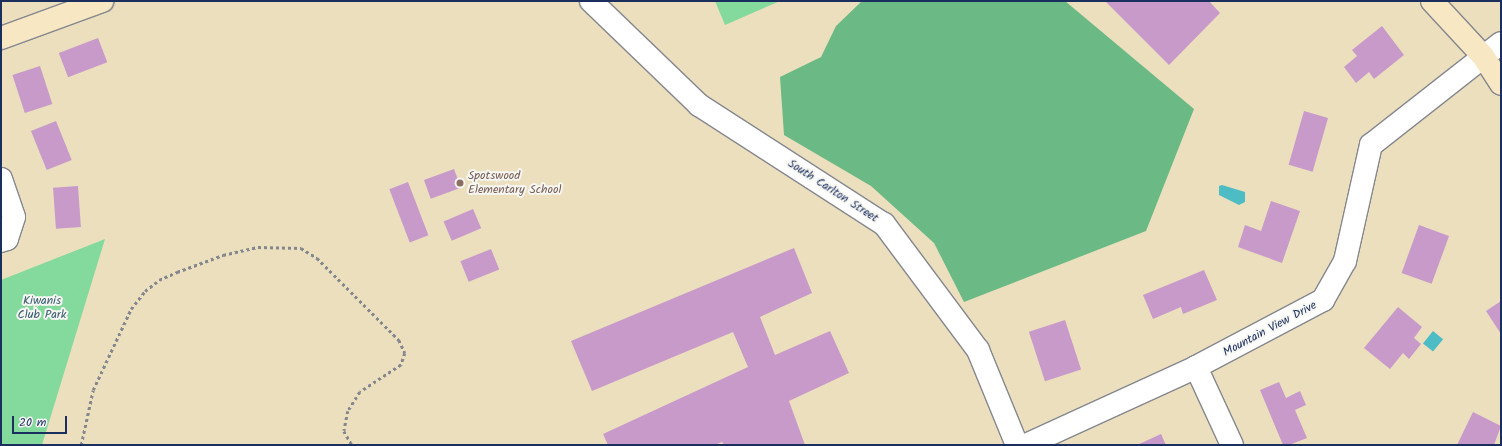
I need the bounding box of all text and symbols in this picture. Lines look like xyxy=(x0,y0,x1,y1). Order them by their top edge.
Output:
street label: South Carlton Street xyxy=(785,156,881,226)
place label: Spotswood Elementary School xyxy=(468,169,561,197)
marker: Spotswood Elementary School xyxy=(455,178,465,188)
park label: Kiwanis Club Park xyxy=(18,294,66,322)
street label: Mountain View Drive xyxy=(1221,298,1319,360)
scale bar xyxy=(14,408,69,434)
text: 20 m xyxy=(19,413,46,432)

